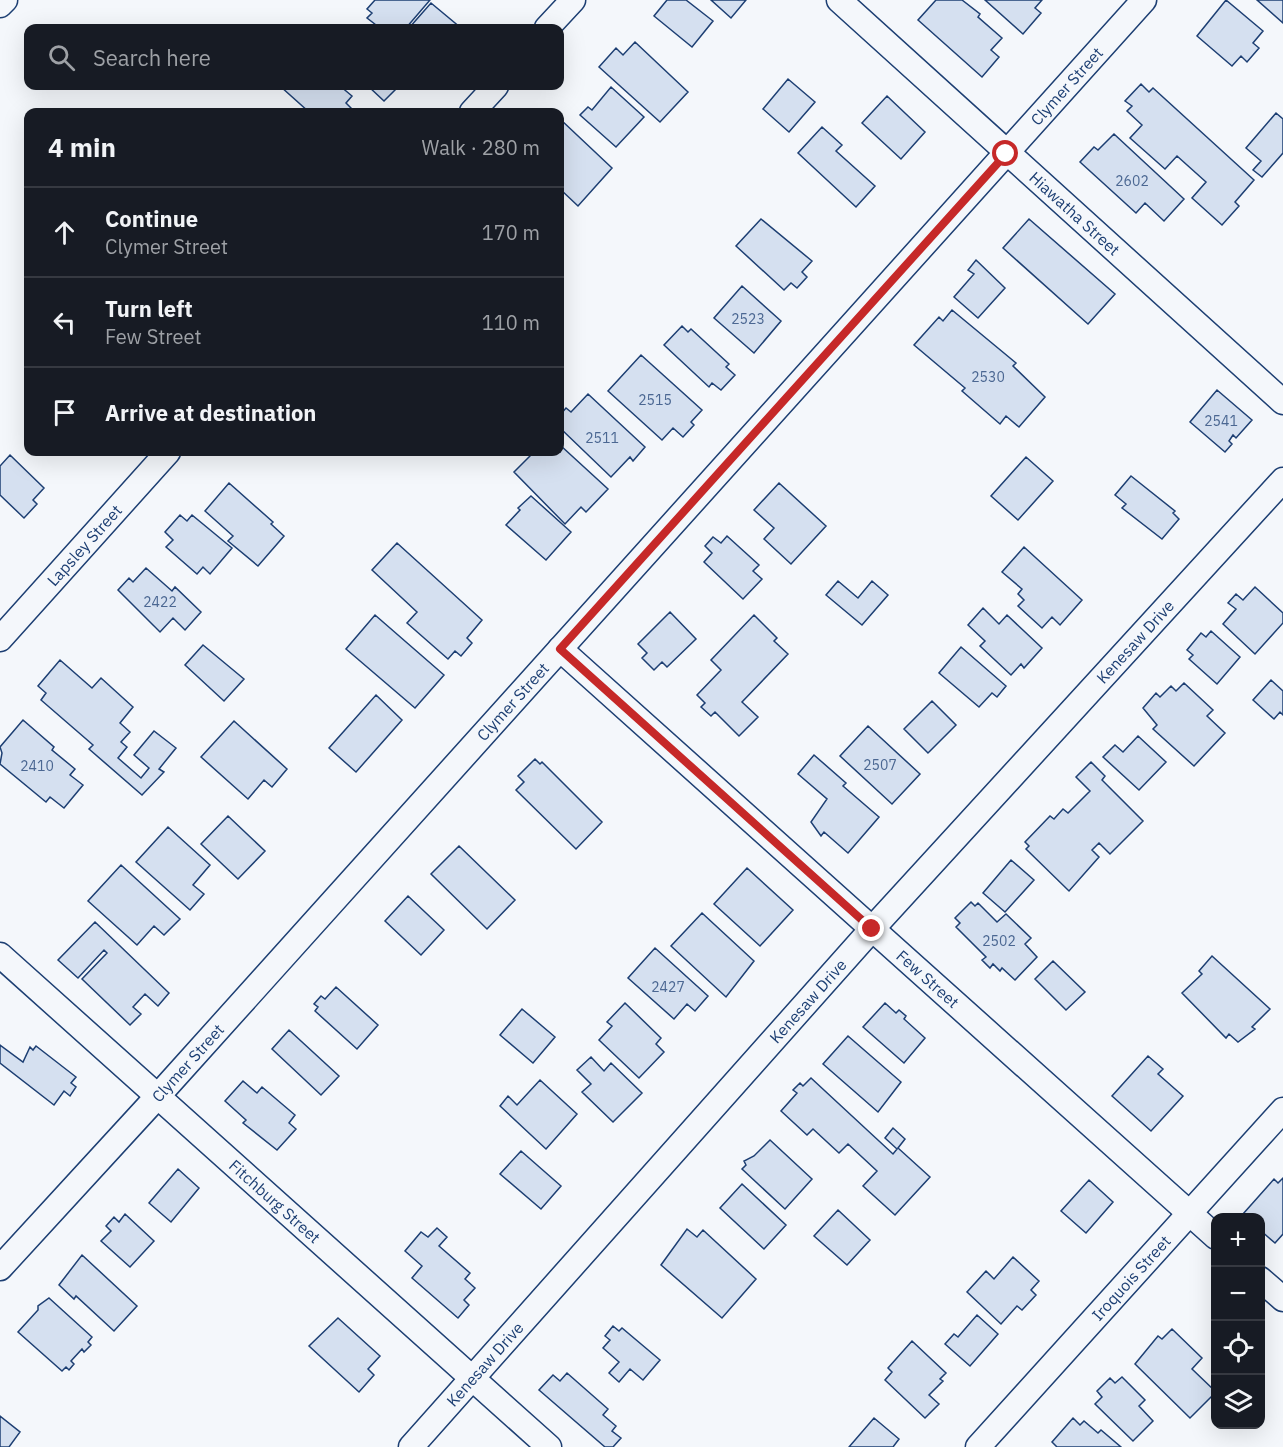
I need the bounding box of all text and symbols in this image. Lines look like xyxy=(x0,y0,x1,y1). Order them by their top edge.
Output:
search box xyxy=(24,24,564,90)
icon: search xyxy=(45,41,78,74)
text: Search here xyxy=(93,43,211,72)
street label: Clymer Street xyxy=(1026,43,1107,129)
text: 4 min xyxy=(48,130,116,164)
text: Walk · 280 m xyxy=(422,134,540,161)
route start xyxy=(992,140,1018,166)
street label: Hiawatha Street xyxy=(1025,167,1124,260)
house number: 2602 xyxy=(1115,172,1149,190)
text: Continue xyxy=(105,204,198,233)
icon: ahead xyxy=(48,216,81,249)
text: 170 m xyxy=(482,219,540,246)
text: Clymer Street xyxy=(105,233,228,260)
text: Turn left xyxy=(105,294,193,323)
icon: left xyxy=(48,306,81,339)
text: 110 m xyxy=(482,309,540,336)
house number: 2523 xyxy=(731,310,765,328)
text: Few Street xyxy=(105,323,202,350)
house number: 2530 xyxy=(971,368,1005,386)
house number: 2515 xyxy=(638,391,672,409)
icon: arrive xyxy=(48,396,81,429)
text: Arrive at destination xyxy=(105,398,316,427)
house number: 2541 xyxy=(1204,412,1238,430)
house number: 2511 xyxy=(585,429,619,447)
street label: Lapsley Street xyxy=(43,500,126,590)
house number: 2422 xyxy=(143,593,177,611)
street label: Kenesaw Drive xyxy=(1092,596,1178,687)
street label: Clymer Street xyxy=(472,658,553,745)
house number: 2507 xyxy=(863,756,897,774)
house number: 2410 xyxy=(20,757,54,775)
route end xyxy=(858,915,884,941)
house number: 2502 xyxy=(982,932,1016,950)
street label: Few Street xyxy=(892,945,963,1012)
street label: Kenesaw Drive xyxy=(765,955,851,1047)
house number: 2427 xyxy=(651,978,685,996)
street label: Clymer Street xyxy=(147,1020,228,1106)
street label: Fitchburg Street xyxy=(225,1155,325,1247)
map controls xyxy=(1211,1213,1265,1429)
button: + xyxy=(1211,1213,1265,1267)
street label: Iroquois Street xyxy=(1087,1231,1175,1325)
button: − xyxy=(1211,1267,1265,1321)
street label: Kenesaw Drive xyxy=(442,1318,528,1410)
button: locate xyxy=(1211,1321,1265,1375)
button: layers xyxy=(1211,1375,1265,1429)

